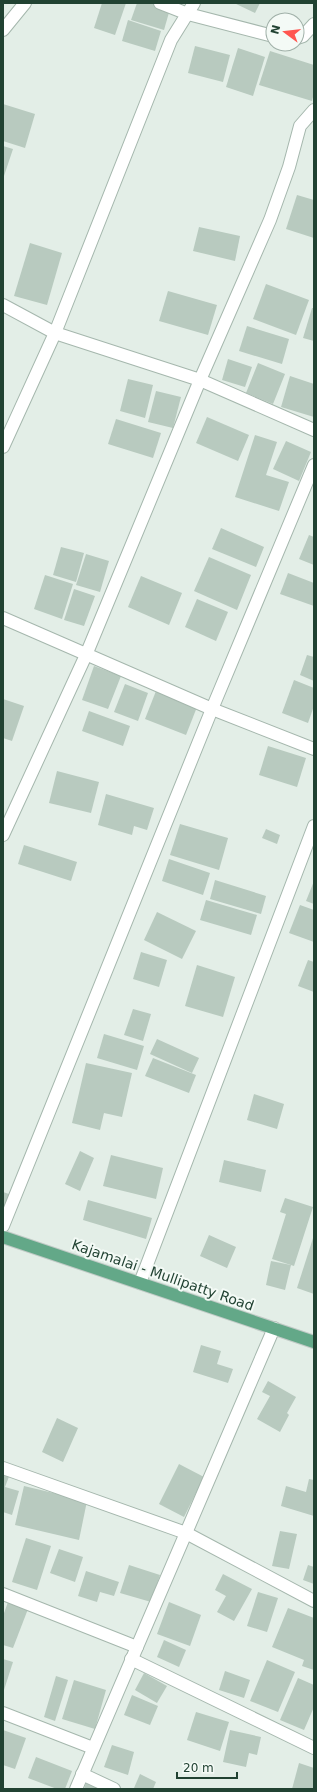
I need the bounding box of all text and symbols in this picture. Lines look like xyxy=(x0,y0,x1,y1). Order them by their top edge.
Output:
north arrow xyxy=(265,12,305,52)
text: N xyxy=(268,23,283,36)
street label: Kajamalai - Mullipatty Road xyxy=(70,1236,256,1314)
scale bar xyxy=(177,1754,237,1780)
text: 20 m xyxy=(183,1761,214,1775)

